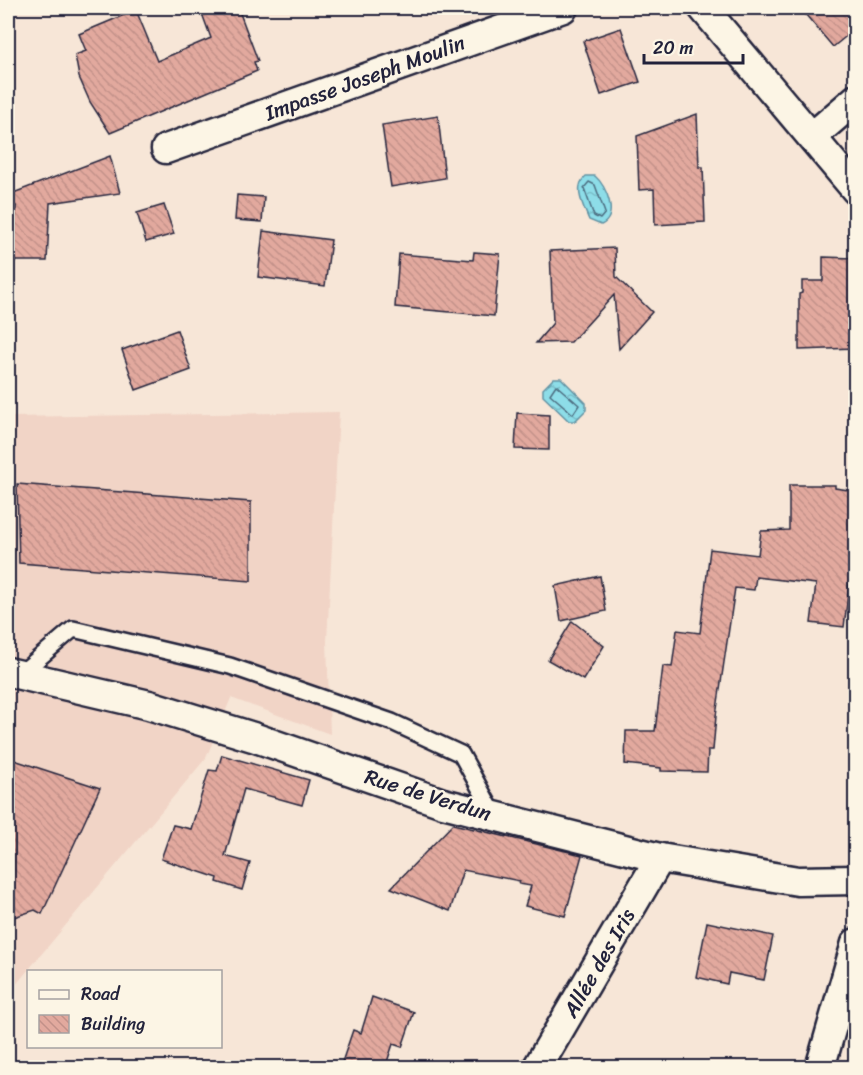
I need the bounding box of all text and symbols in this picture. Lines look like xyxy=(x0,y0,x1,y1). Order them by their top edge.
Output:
street label: Impasse Joseph Moulin xyxy=(258,24,471,132)
scale bar xyxy=(644,27,743,65)
text: 20 m xyxy=(653,32,693,64)
street label: Rue de Verdun xyxy=(360,758,496,832)
street label: Allée des Iris xyxy=(552,901,646,1026)
legend xyxy=(27,970,222,1048)
text: Road xyxy=(81,978,121,1010)
text: Building xyxy=(81,1008,145,1040)

